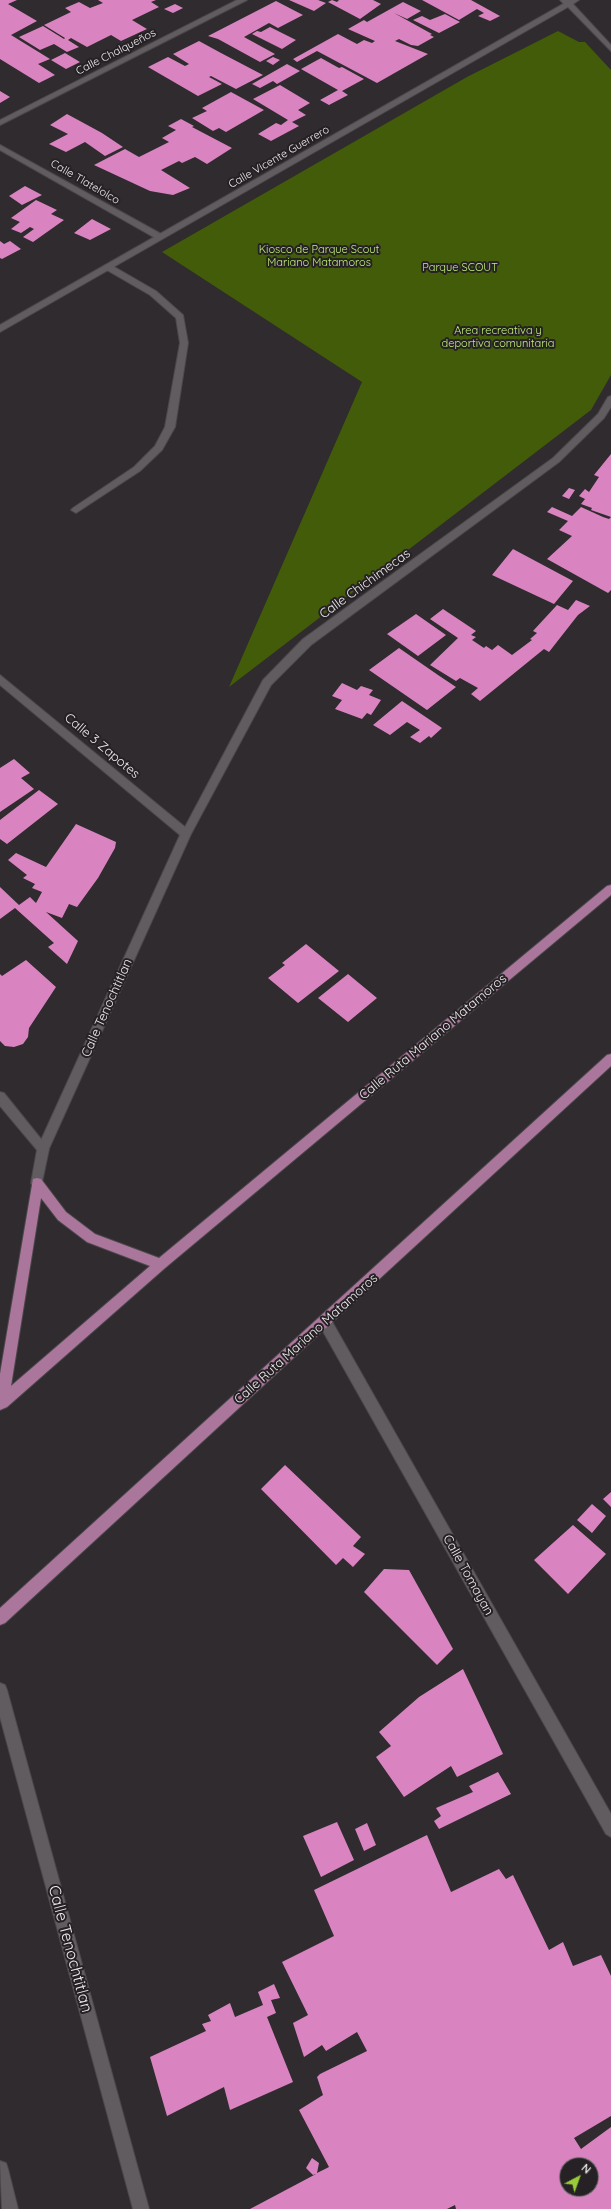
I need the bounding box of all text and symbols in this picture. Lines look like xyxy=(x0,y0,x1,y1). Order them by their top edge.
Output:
street label: Calle Chalqueños xyxy=(74,26,158,78)
street label: Calle Vicente Guerrero xyxy=(226,123,332,191)
street label: Calle Tlatelolco xyxy=(48,157,122,207)
park label: Kiosco de Parque Scout Mariano Matamoros xyxy=(259,243,379,269)
park label: Parque SCOUT xyxy=(422,261,498,275)
park label: Area recreativa y deportiva comunitaria xyxy=(442,324,554,350)
street label: Calle Chichimecas xyxy=(316,546,414,622)
street label: Calle 3 Zapotes xyxy=(61,710,143,782)
street label: Calle Tenochtitlan xyxy=(78,956,136,1060)
street label: Calle Ruta Mariano Matamoros xyxy=(356,971,510,1103)
street label: Calle Ruta Mariano Matamoros xyxy=(231,1270,381,1408)
street label: Calle Tomayan xyxy=(439,1532,497,1618)
street label: Calle Tenochtitlan xyxy=(44,1883,96,2015)
north arrow xyxy=(559,2157,599,2197)
text: N xyxy=(579,2161,594,2177)

